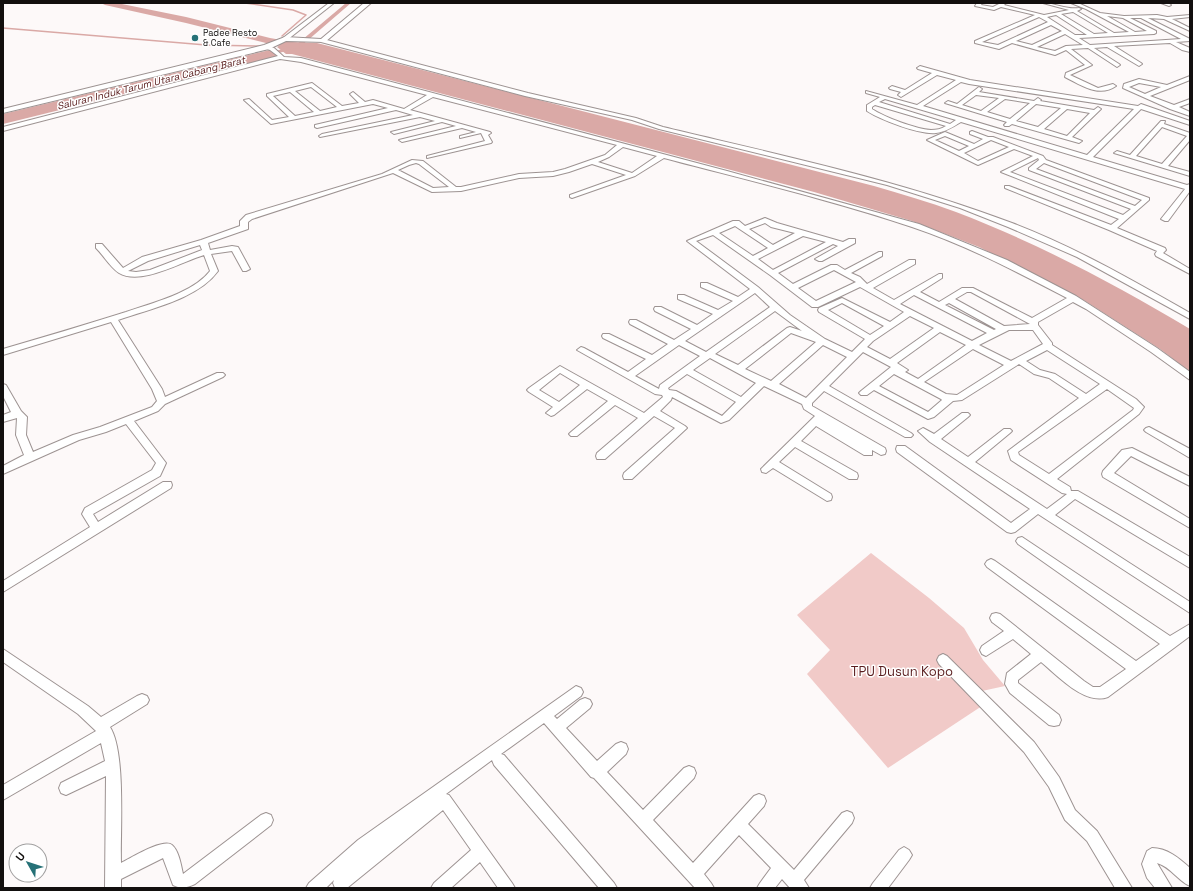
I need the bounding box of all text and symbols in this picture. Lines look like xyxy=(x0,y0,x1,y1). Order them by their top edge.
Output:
place label: Padee Resto & Cafe xyxy=(203,27,258,49)
marker: Padee Resto & Cafe xyxy=(190,33,200,43)
water label: Saluran Induk Tarum Utara Cabang Barat xyxy=(56,53,248,113)
park label: TPU Dusun Kopo xyxy=(851,663,953,680)
north arrow xyxy=(8,843,48,883)
text: U xyxy=(12,849,28,864)

